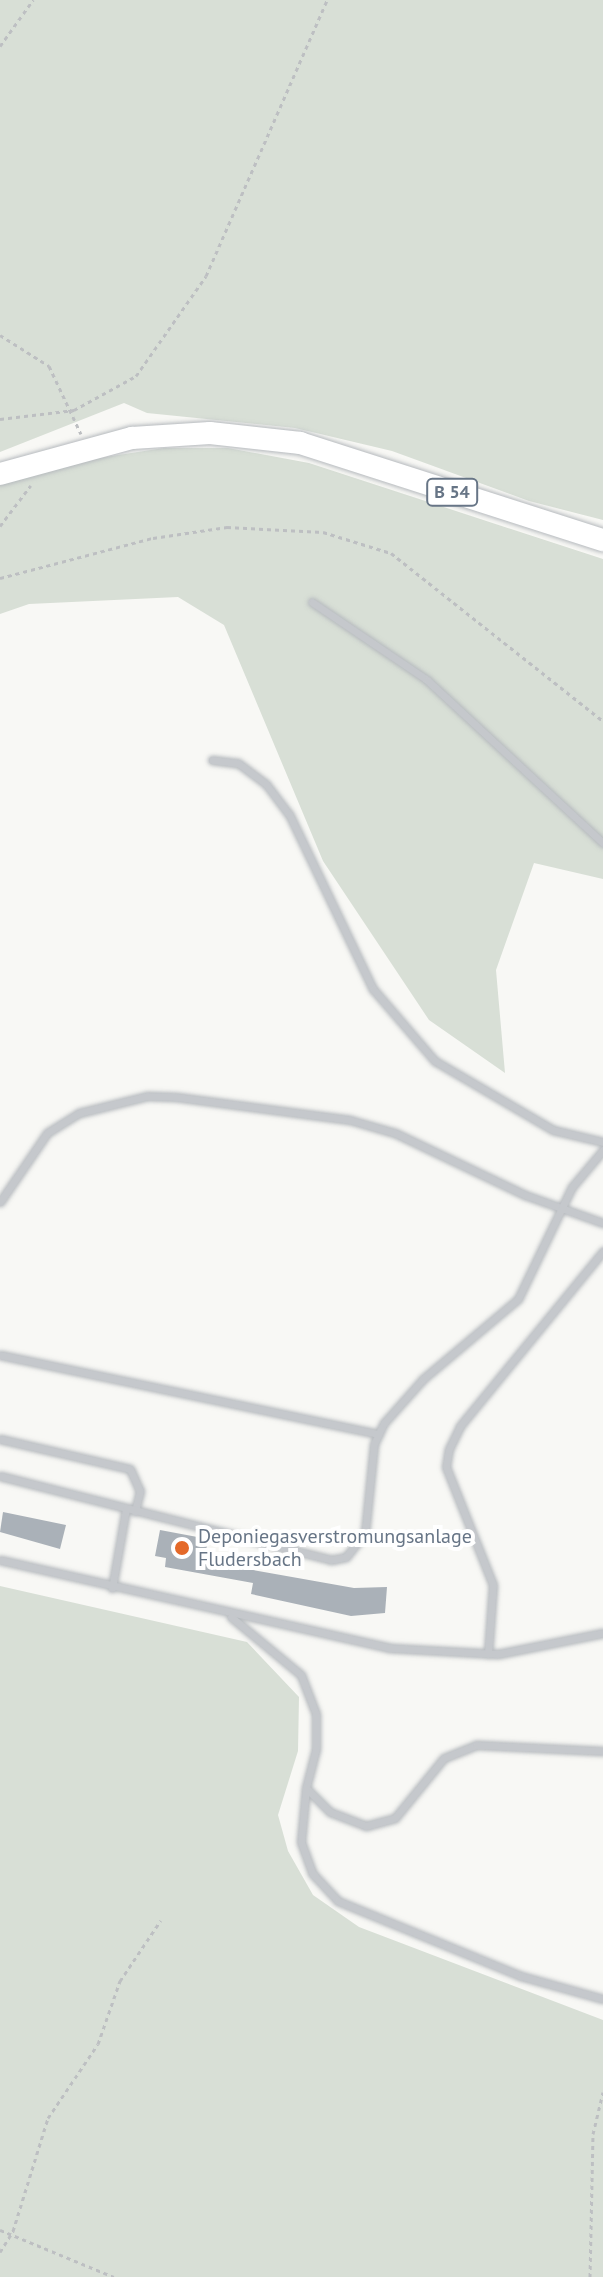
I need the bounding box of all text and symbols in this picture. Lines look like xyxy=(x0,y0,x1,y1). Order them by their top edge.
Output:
road number: B 54 xyxy=(426,478,478,506)
place label: Deponiegasverstromungsanlage Fludersbach xyxy=(198,1524,472,1571)
marker: Deponiegasverstromungsanlage Fludersbach xyxy=(173,1539,191,1557)

